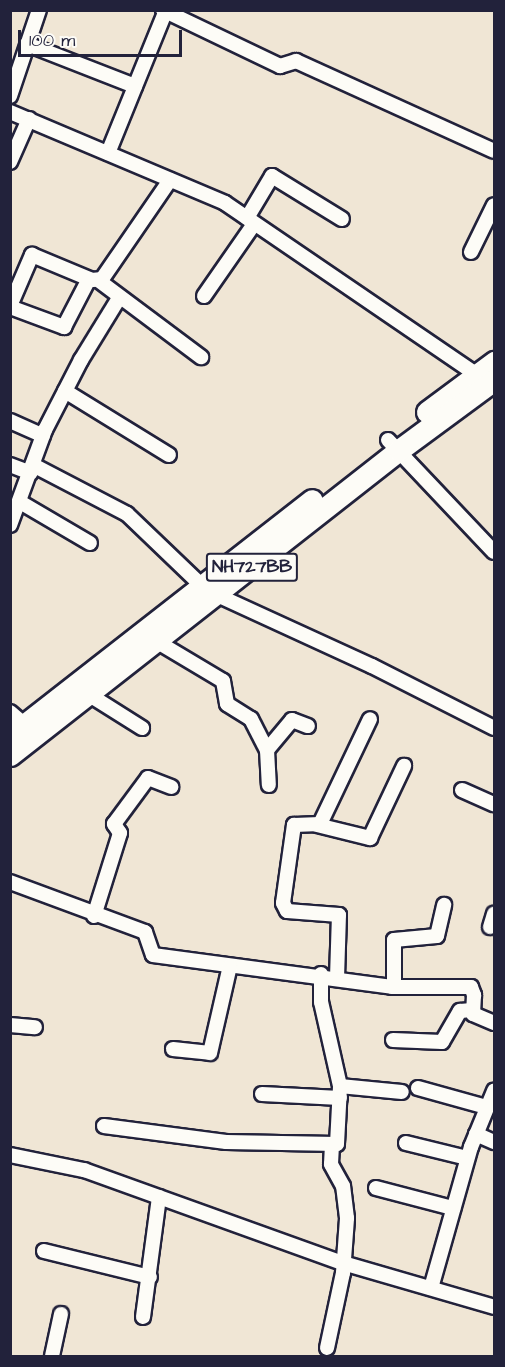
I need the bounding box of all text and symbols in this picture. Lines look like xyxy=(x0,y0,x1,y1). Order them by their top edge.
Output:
scale bar xyxy=(21,18,184,56)
text: 100 m xyxy=(29,28,75,53)
road number: NH727BB xyxy=(206,552,298,582)

